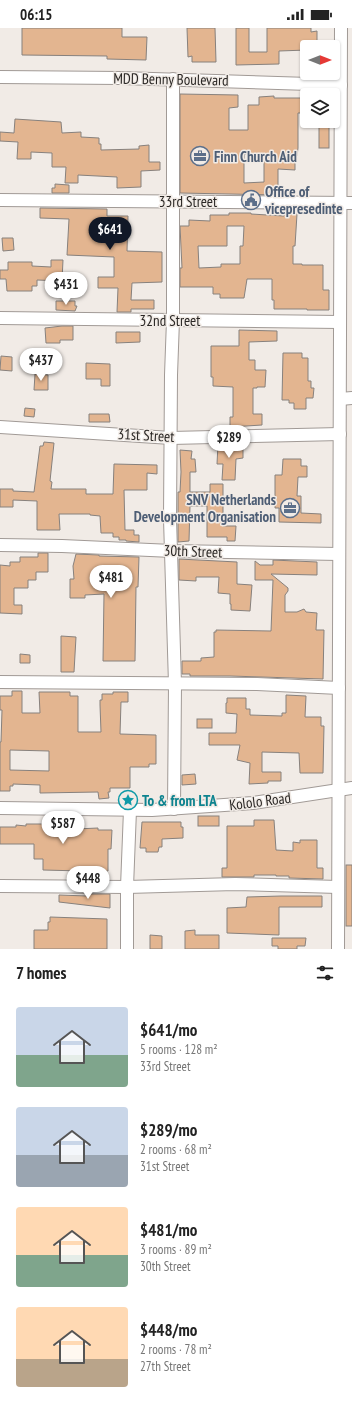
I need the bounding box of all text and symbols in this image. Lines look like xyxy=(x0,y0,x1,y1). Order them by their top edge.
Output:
text: 06:15 xyxy=(20,5,52,24)
north arrow xyxy=(300,40,340,80)
map controls xyxy=(300,40,340,128)
street label: MDD Benny Boulevard xyxy=(113,68,229,90)
button: layers xyxy=(300,88,340,128)
office icon: Finn Church Aid xyxy=(189,145,211,167)
place label: Finn Church Aid xyxy=(214,147,297,166)
place label: Office of vicepresedinte xyxy=(264,182,343,218)
public building icon: Office of vicepresedinte xyxy=(240,189,262,211)
street label: 33rd Street xyxy=(159,192,217,211)
pin: $641 xyxy=(86,217,134,251)
text: $641 xyxy=(98,221,122,238)
pin: $431 xyxy=(42,272,90,306)
text: $431 xyxy=(54,276,78,293)
street label: 32nd Street xyxy=(140,311,200,330)
pin: $437 xyxy=(17,348,65,382)
text: $437 xyxy=(29,352,53,369)
street label: 31st Street xyxy=(117,424,175,446)
pin: $289 xyxy=(205,425,253,459)
text: $289 xyxy=(217,429,241,446)
place label: SNV Netherlands Development Organisation xyxy=(134,490,276,526)
office icon: SNV Netherlands Development Organisation xyxy=(279,497,301,519)
street label: 30th Street xyxy=(163,540,223,562)
pin: $481 xyxy=(87,565,135,599)
text: $481 xyxy=(99,569,123,586)
street label: Kololo Road xyxy=(228,788,292,814)
place icon: To & from LTA xyxy=(117,789,139,811)
place label: To & from LTA xyxy=(142,791,217,810)
pin: $587 xyxy=(39,811,87,845)
text: $587 xyxy=(51,815,75,832)
pin: $448 xyxy=(64,866,112,900)
text: $448 xyxy=(76,870,100,887)
text: 7 homes xyxy=(16,962,67,984)
icon: filters xyxy=(314,962,336,984)
text: $641/mo xyxy=(140,1019,197,1041)
icon: home xyxy=(48,1023,96,1071)
text: 5 rooms · 128 m² xyxy=(140,1041,218,1058)
text: 33rd Street xyxy=(140,1058,191,1075)
text: $289/mo xyxy=(140,1119,197,1141)
icon: home xyxy=(48,1123,96,1171)
text: 2 rooms · 68 m² xyxy=(140,1141,212,1158)
text: 31st Street xyxy=(140,1158,189,1175)
text: $481/mo xyxy=(140,1219,197,1241)
icon: home xyxy=(48,1223,96,1271)
text: 3 rooms · 89 m² xyxy=(140,1241,212,1258)
text: 30th Street xyxy=(140,1258,191,1275)
text: $448/mo xyxy=(140,1319,197,1341)
icon: home xyxy=(48,1323,96,1371)
text: 2 rooms · 78 m² xyxy=(140,1341,212,1358)
text: 27th Street xyxy=(140,1358,191,1375)

